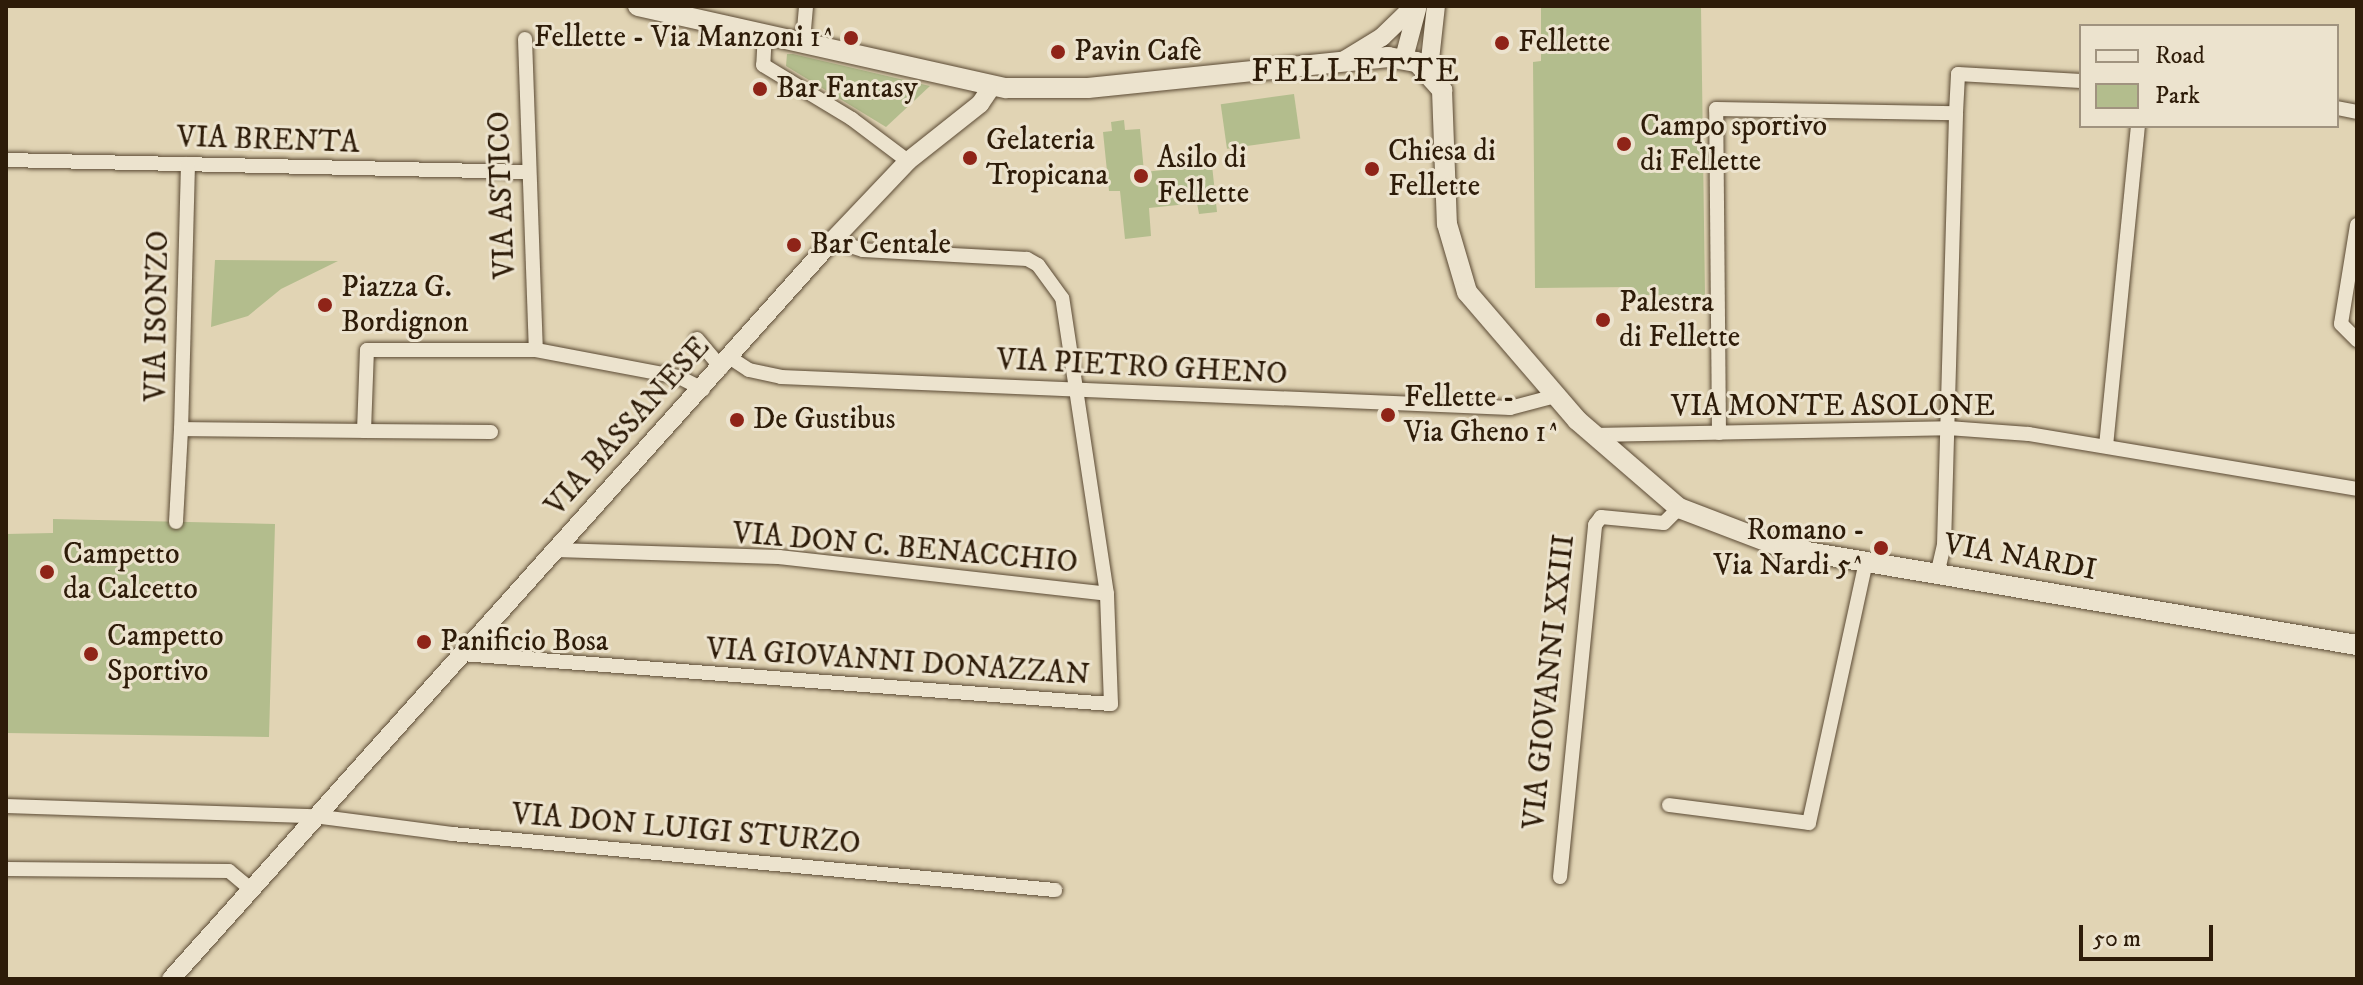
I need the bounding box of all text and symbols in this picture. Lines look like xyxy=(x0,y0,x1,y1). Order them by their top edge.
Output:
place label: Fellette - Via Manzoni 1^ xyxy=(534,20,835,56)
legend xyxy=(2079,24,2339,128)
place label: Fellette xyxy=(1518,25,1610,61)
marker: Fellette - Via Manzoni 1^ xyxy=(842,29,860,47)
place label: Pavin Cafè xyxy=(1074,34,1202,70)
marker: Fellette xyxy=(1493,34,1511,52)
text: Road xyxy=(2155,41,2205,71)
marker: Pavin Cafè xyxy=(1049,43,1067,61)
district label: FELLETTE xyxy=(1251,52,1461,92)
place label: Bar Fantasy xyxy=(776,71,918,107)
marker: Bar Fantasy xyxy=(751,80,769,98)
text: Park xyxy=(2155,81,2200,111)
place label: Campo sportivo di Fellette xyxy=(1640,109,1827,180)
street label: VIA ASTICO xyxy=(482,111,524,279)
street label: VIA BRENTA xyxy=(176,120,360,162)
place label: Gelateria Tropicana xyxy=(986,123,1108,194)
place label: Chiesa di Fellette xyxy=(1388,134,1496,204)
marker: Campo sportivo di Fellette xyxy=(1615,135,1633,153)
place label: Asilo di Fellette xyxy=(1157,141,1249,212)
marker: Gelateria Tropicana xyxy=(961,149,979,167)
marker: Chiesa di Fellette xyxy=(1363,160,1381,178)
marker: Asilo di Fellette xyxy=(1132,167,1150,185)
place label: Bar Centale xyxy=(810,227,951,263)
street label: VIA ISONZO xyxy=(139,230,177,402)
marker: Bar Centale xyxy=(785,236,803,254)
place label: Piazza G. Bordignon xyxy=(341,270,469,340)
place label: Palestra di Fellette xyxy=(1619,285,1740,356)
marker: Piazza G. Bordignon xyxy=(316,296,334,314)
marker: Palestra di Fellette xyxy=(1594,311,1612,329)
street label: VIA BASSANESE xyxy=(538,330,718,524)
street label: VIA PIETRO GHENO xyxy=(996,342,1288,394)
place label: Fellette - Via Gheno 1^ xyxy=(1404,380,1560,450)
street label: VIA MONTE ASOLONE xyxy=(1671,389,1995,425)
place label: De Gustibus xyxy=(753,402,896,438)
marker: Fellette - Via Gheno 1^ xyxy=(1379,406,1397,424)
marker: De Gustibus xyxy=(728,411,746,429)
place label: Romano - Via Nardi 5^ xyxy=(1713,513,1865,584)
street label: VIA DON C. BENACCHIO xyxy=(731,516,1079,582)
street label: VIA NARDI xyxy=(1941,527,2099,589)
street label: VIA GIOVANNI XXIII xyxy=(1517,533,1583,831)
place label: Campetto da Calcetto xyxy=(63,537,198,608)
marker: Romano - Via Nardi 5^ xyxy=(1872,539,1890,557)
marker: Campetto da Calcetto xyxy=(38,563,56,581)
place label: Campetto Sportivo xyxy=(107,619,224,690)
place label: Panificio Bosa xyxy=(440,624,609,660)
street label: VIA GIOVANNI DONAZZAN xyxy=(705,632,1091,694)
marker: Panificio Bosa xyxy=(415,633,433,651)
marker: Campetto Sportivo xyxy=(82,645,100,663)
street label: VIA DON LUIGI STURZO xyxy=(510,797,862,863)
scale bar xyxy=(2083,909,2217,959)
text: 50 m xyxy=(2093,924,2141,954)

